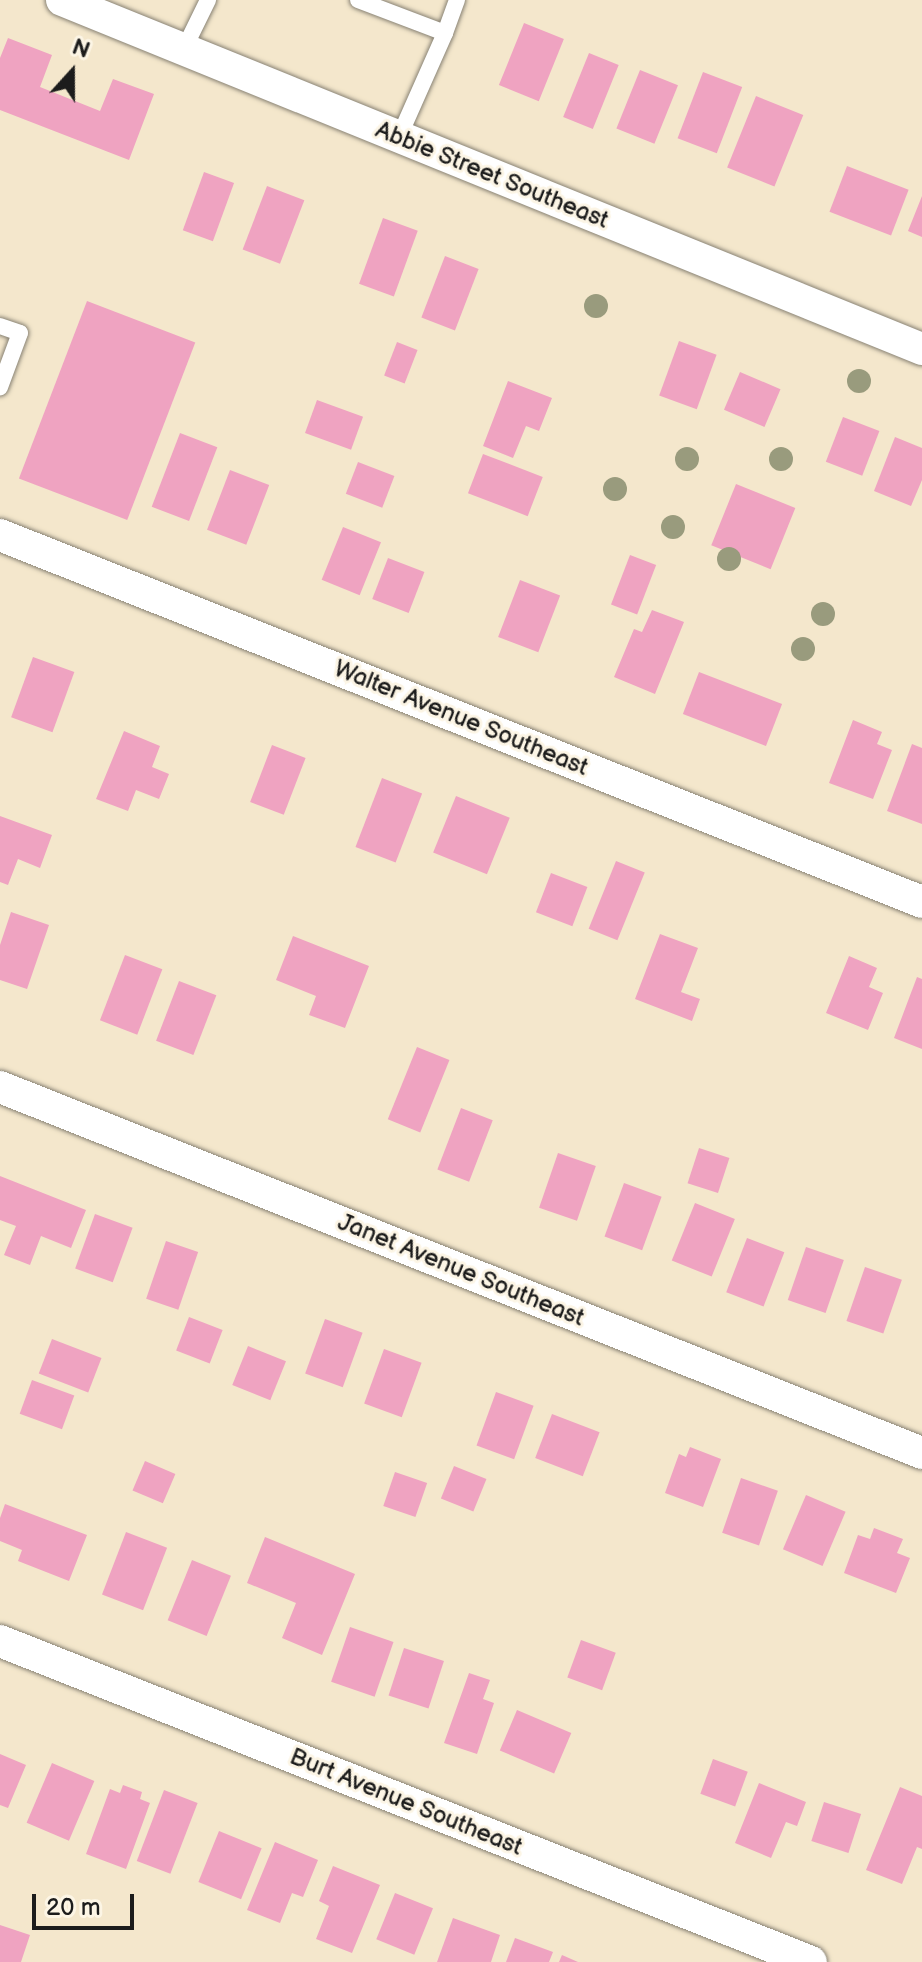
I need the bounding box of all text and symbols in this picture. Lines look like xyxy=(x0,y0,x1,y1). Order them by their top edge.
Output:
north arrow xyxy=(32,32,112,112)
text: N xyxy=(68,34,93,65)
street label: Abbie Street Southeast xyxy=(371,115,613,235)
street label: Walter Avenue Southeast xyxy=(330,654,592,782)
street label: Janet Avenue Southeast xyxy=(334,1207,588,1333)
street label: Burt Avenue Southeast xyxy=(285,1742,527,1862)
scale bar xyxy=(36,1878,138,1928)
text: 20 m xyxy=(46,1893,101,1922)

